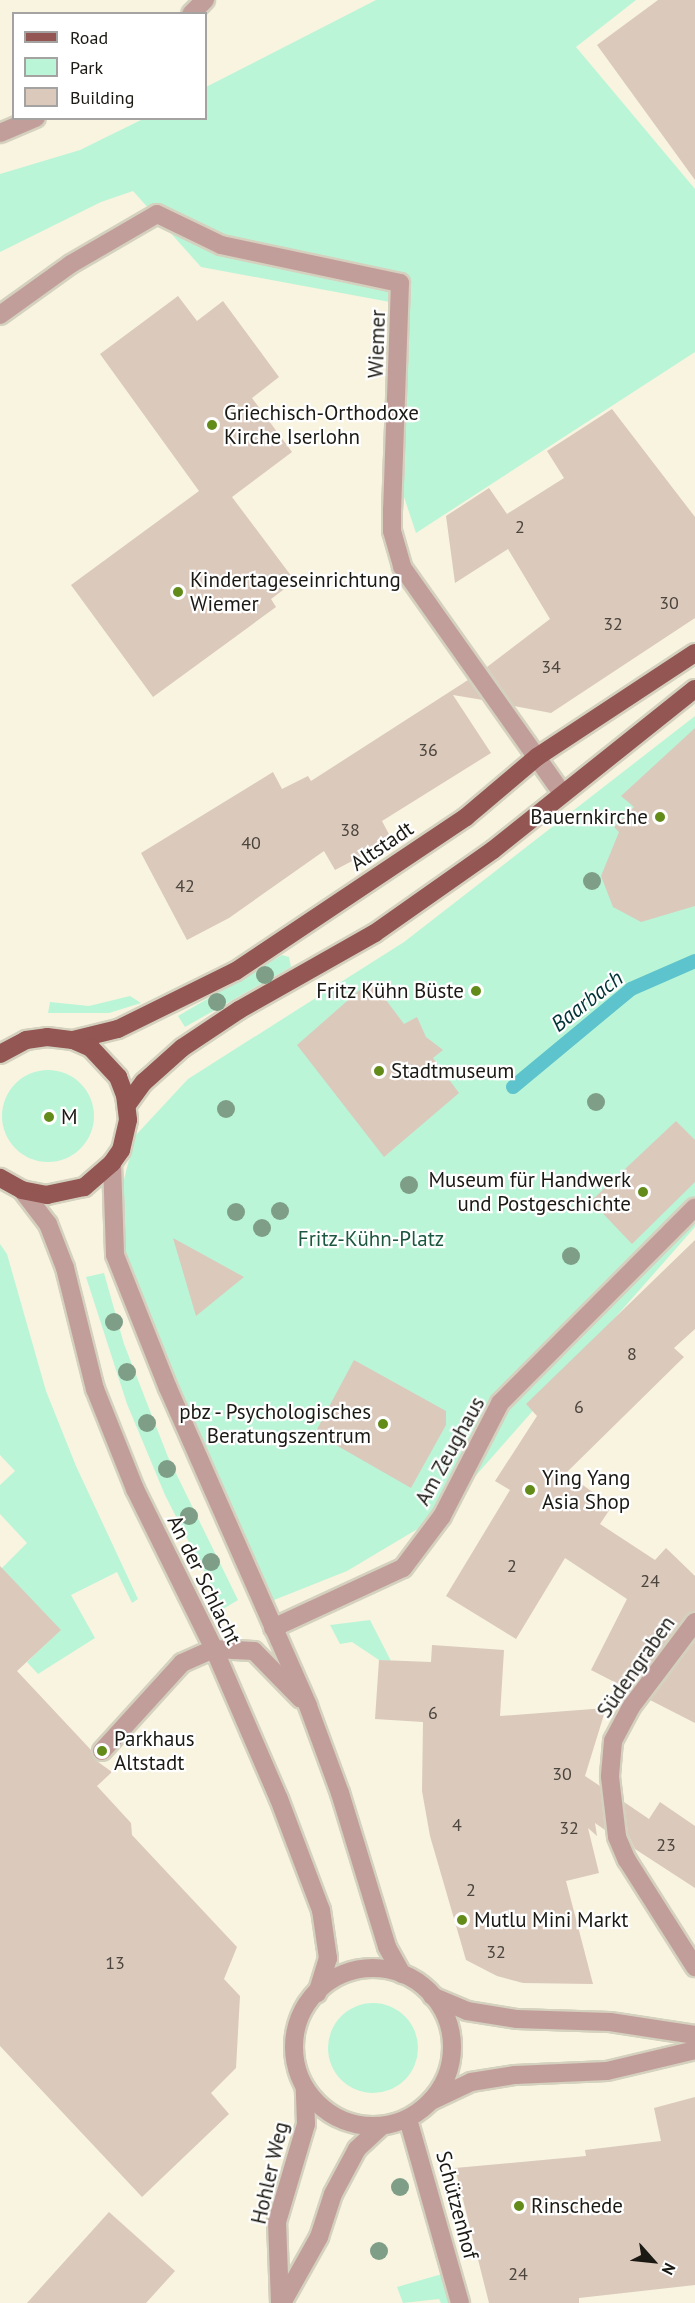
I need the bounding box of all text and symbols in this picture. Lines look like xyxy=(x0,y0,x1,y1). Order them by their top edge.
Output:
legend xyxy=(12,12,207,120)
text: Road xyxy=(70,26,108,49)
text: Park xyxy=(70,56,103,79)
text: Building xyxy=(70,86,134,109)
street label: Wiemer xyxy=(363,309,391,379)
place label: Griechisch-Orthodoxe Kirche Iserlohn xyxy=(224,400,419,450)
marker: Griechisch-Orthodoxe Kirche Iserlohn xyxy=(205,418,219,432)
house number: 2 xyxy=(515,516,525,538)
place label: Kindertageseinrichtung Wiemer xyxy=(190,567,401,617)
marker: Kindertageseinrichtung Wiemer xyxy=(171,585,185,599)
house number: 30 xyxy=(659,592,679,614)
house number: 32 xyxy=(603,613,623,635)
house number: 34 xyxy=(541,656,561,678)
house number: 36 xyxy=(418,739,438,761)
place label: Bauernkirche xyxy=(530,804,648,830)
marker: Bauernkirche xyxy=(653,810,667,824)
street label: Altstadt xyxy=(346,816,418,876)
house number: 38 xyxy=(340,819,360,841)
house number: 40 xyxy=(241,832,261,854)
house number: 42 xyxy=(175,875,195,897)
water label: Baarbach xyxy=(546,965,628,1037)
place label: Fritz Kühn Büste xyxy=(316,978,464,1004)
marker: Fritz Kühn Büste xyxy=(469,984,483,998)
place label: Stadtmuseum xyxy=(391,1058,514,1084)
marker: Stadtmuseum xyxy=(372,1064,386,1078)
place label: M xyxy=(61,1104,78,1130)
marker: M xyxy=(42,1110,56,1124)
place label: Museum für Handwerk und Postgeschichte xyxy=(428,1167,631,1217)
marker: Museum für Handwerk und Postgeschichte xyxy=(636,1185,650,1199)
park label: Fritz-Kühn-Platz xyxy=(298,1226,444,1252)
house number: 8 xyxy=(627,1343,637,1365)
street label: Am Zeughaus xyxy=(410,1392,490,1510)
house number: 6 xyxy=(574,1396,584,1418)
place label: pbz - Psychologisches Beratungszentrum xyxy=(175,1399,371,1449)
marker: pbz - Psychologisches Beratungszentrum xyxy=(376,1417,390,1431)
place label: Ying Yang Asia Shop xyxy=(542,1465,631,1515)
marker: Ying Yang Asia Shop xyxy=(523,1483,537,1497)
street label: An der Schlacht xyxy=(162,1511,246,1649)
house number: 2 xyxy=(507,1555,517,1577)
house number: 24 xyxy=(640,1570,660,1592)
street label: Südengraben xyxy=(592,1611,680,1723)
house number: 6 xyxy=(428,1702,438,1724)
place label: Parkhaus Altstadt xyxy=(114,1726,195,1776)
marker: Parkhaus Altstadt xyxy=(95,1744,109,1758)
house number: 30 xyxy=(552,1763,572,1785)
house number: 4 xyxy=(452,1814,462,1836)
house number: 32 xyxy=(559,1817,579,1839)
house number: 23 xyxy=(656,1834,676,1856)
house number: 2 xyxy=(466,1879,476,1901)
place label: Mutlu Mini Markt xyxy=(474,1907,628,1933)
marker: Mutlu Mini Markt xyxy=(455,1913,469,1927)
house number: 32 xyxy=(486,1941,506,1963)
house number: 13 xyxy=(105,1952,125,1974)
street label: Hohler Weg xyxy=(246,2119,294,2227)
street label: Schützenhof xyxy=(430,2148,484,2262)
place label: Rinschede xyxy=(531,2193,623,2219)
marker: Rinschede xyxy=(512,2199,526,2213)
north arrow xyxy=(623,2231,683,2291)
text: N xyxy=(658,2260,680,2278)
house number: 24 xyxy=(508,2263,528,2285)

